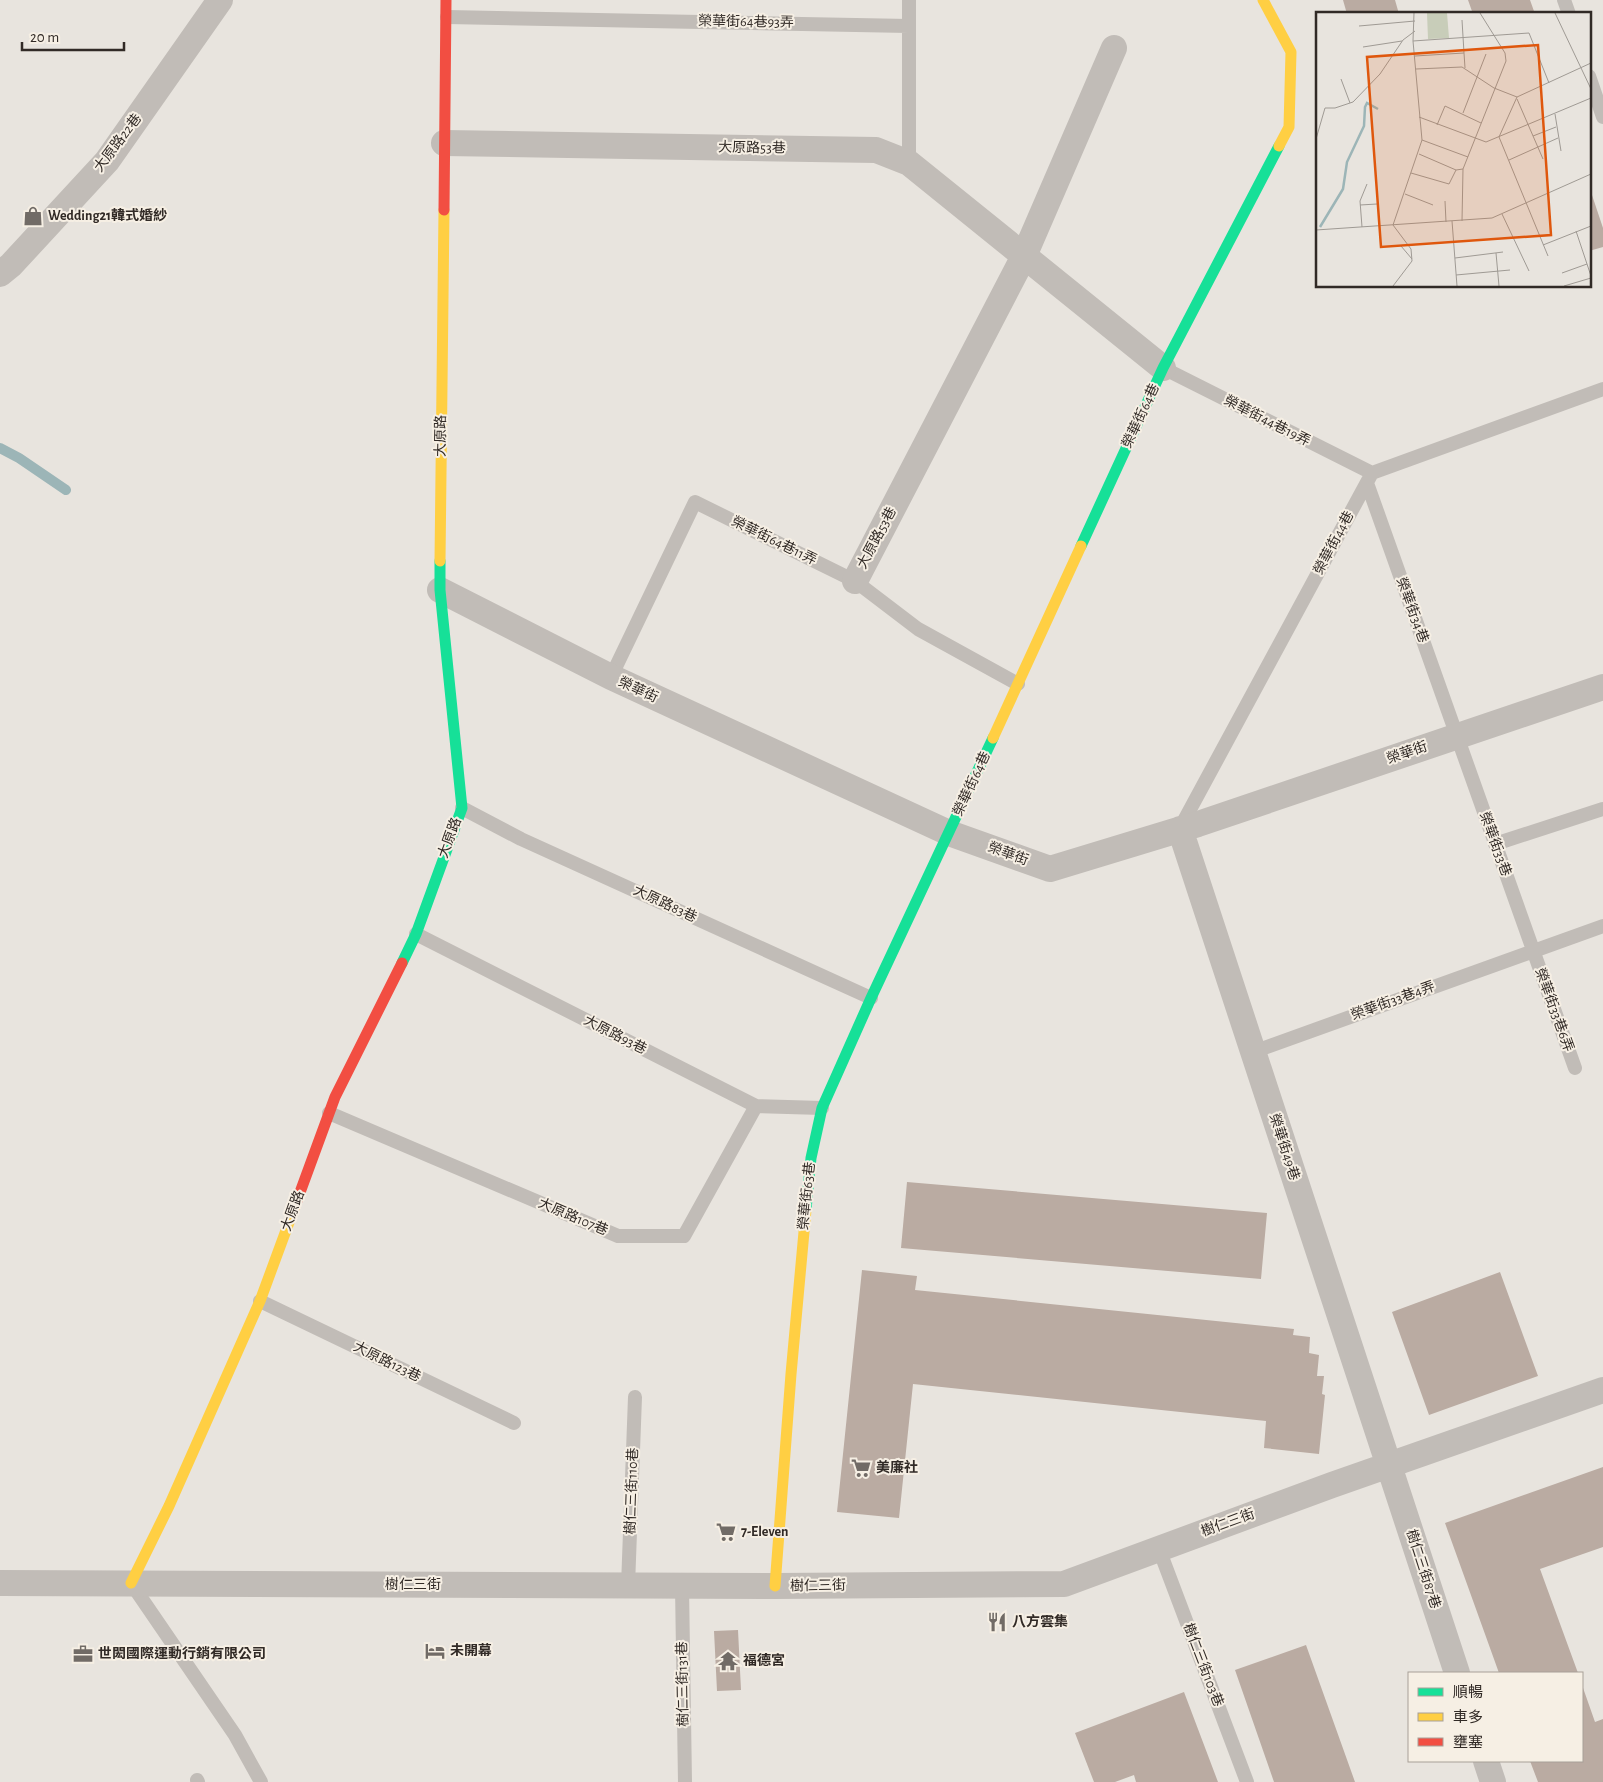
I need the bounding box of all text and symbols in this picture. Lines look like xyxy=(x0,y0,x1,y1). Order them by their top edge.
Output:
inset map xyxy=(1316,12,1590,288)
street label: 榮華街64巷93弄 xyxy=(698,13,794,30)
scale bar xyxy=(22,20,125,52)
text: 20 m xyxy=(30,30,59,45)
street label: 大原路22巷 xyxy=(91,111,144,175)
street label: 大原路53巷 xyxy=(718,139,786,156)
shop icon: Wedding21韓式婚紗 xyxy=(22,205,44,227)
place label: Wedding21韓式婚紗 xyxy=(48,207,167,223)
street label: 榮華街64巷 xyxy=(1119,381,1162,450)
street label: 榮華街44巷19弄 xyxy=(1222,392,1313,449)
street label: 大原路 xyxy=(433,415,448,457)
street label: 大原路53巷 xyxy=(854,504,899,571)
street label: 榮華街44巷 xyxy=(1311,509,1356,577)
street label: 榮華街64巷11弄 xyxy=(729,513,819,568)
street label: 榮華街34巷 xyxy=(1394,575,1431,645)
street label: 榮華街 xyxy=(616,674,660,705)
street label: 榮華街 xyxy=(1385,739,1429,766)
street label: 榮華街64巷 xyxy=(950,749,993,818)
street label: 榮華街33巷 xyxy=(1477,810,1514,878)
street label: 大原路 xyxy=(435,816,464,860)
street label: 榮華街 xyxy=(986,839,1030,868)
street label: 大原路83巷 xyxy=(631,882,699,925)
street label: 榮華街33巷6弄 xyxy=(1532,966,1577,1054)
street label: 榮華街33巷4弄 xyxy=(1349,978,1437,1023)
street label: 大原路93巷 xyxy=(581,1012,649,1057)
street label: 榮華街49巷 xyxy=(1267,1112,1302,1182)
street label: 榮華街63巷 xyxy=(795,1161,818,1231)
street label: 大原路 xyxy=(278,1189,307,1233)
street label: 大原路107巷 xyxy=(536,1195,610,1238)
street label: 大原路123巷 xyxy=(351,1339,423,1384)
street label: 樹仁三街110巷 xyxy=(621,1447,641,1535)
supermarket icon: 美廉社 xyxy=(850,1457,872,1479)
place label: 美廉社 xyxy=(876,1459,918,1475)
street label: 樹仁三街 xyxy=(1199,1505,1257,1539)
supermarket icon: 7-Eleven xyxy=(715,1521,737,1543)
place label: 7-Eleven xyxy=(741,1525,789,1539)
street label: 樹仁三街87巷 xyxy=(1404,1527,1444,1610)
street label: 樹仁三街 xyxy=(385,1576,441,1592)
street label: 樹仁三街 xyxy=(790,1577,846,1593)
restaurant icon: 八方雲集 xyxy=(986,1611,1008,1633)
place label: 八方雲集 xyxy=(1012,1613,1068,1629)
street label: 樹仁三街103巷 xyxy=(1181,1621,1227,1709)
hotel icon: 未開幕 xyxy=(424,1640,446,1662)
street label: 樹仁三街131巷 xyxy=(673,1641,691,1727)
office icon: 世閎國際運動行銷有限公司 xyxy=(72,1643,94,1665)
place label: 未開幕 xyxy=(450,1643,492,1658)
place label: 世閎國際運動行銷有限公司 xyxy=(98,1645,266,1661)
temple icon: 福德宮 xyxy=(717,1650,739,1672)
place label: 福德宮 xyxy=(743,1652,785,1668)
legend xyxy=(1408,1672,1583,1762)
text: 順暢 xyxy=(1453,1684,1483,1700)
text: 車多 xyxy=(1453,1709,1483,1725)
text: 壅塞 xyxy=(1453,1734,1483,1750)

